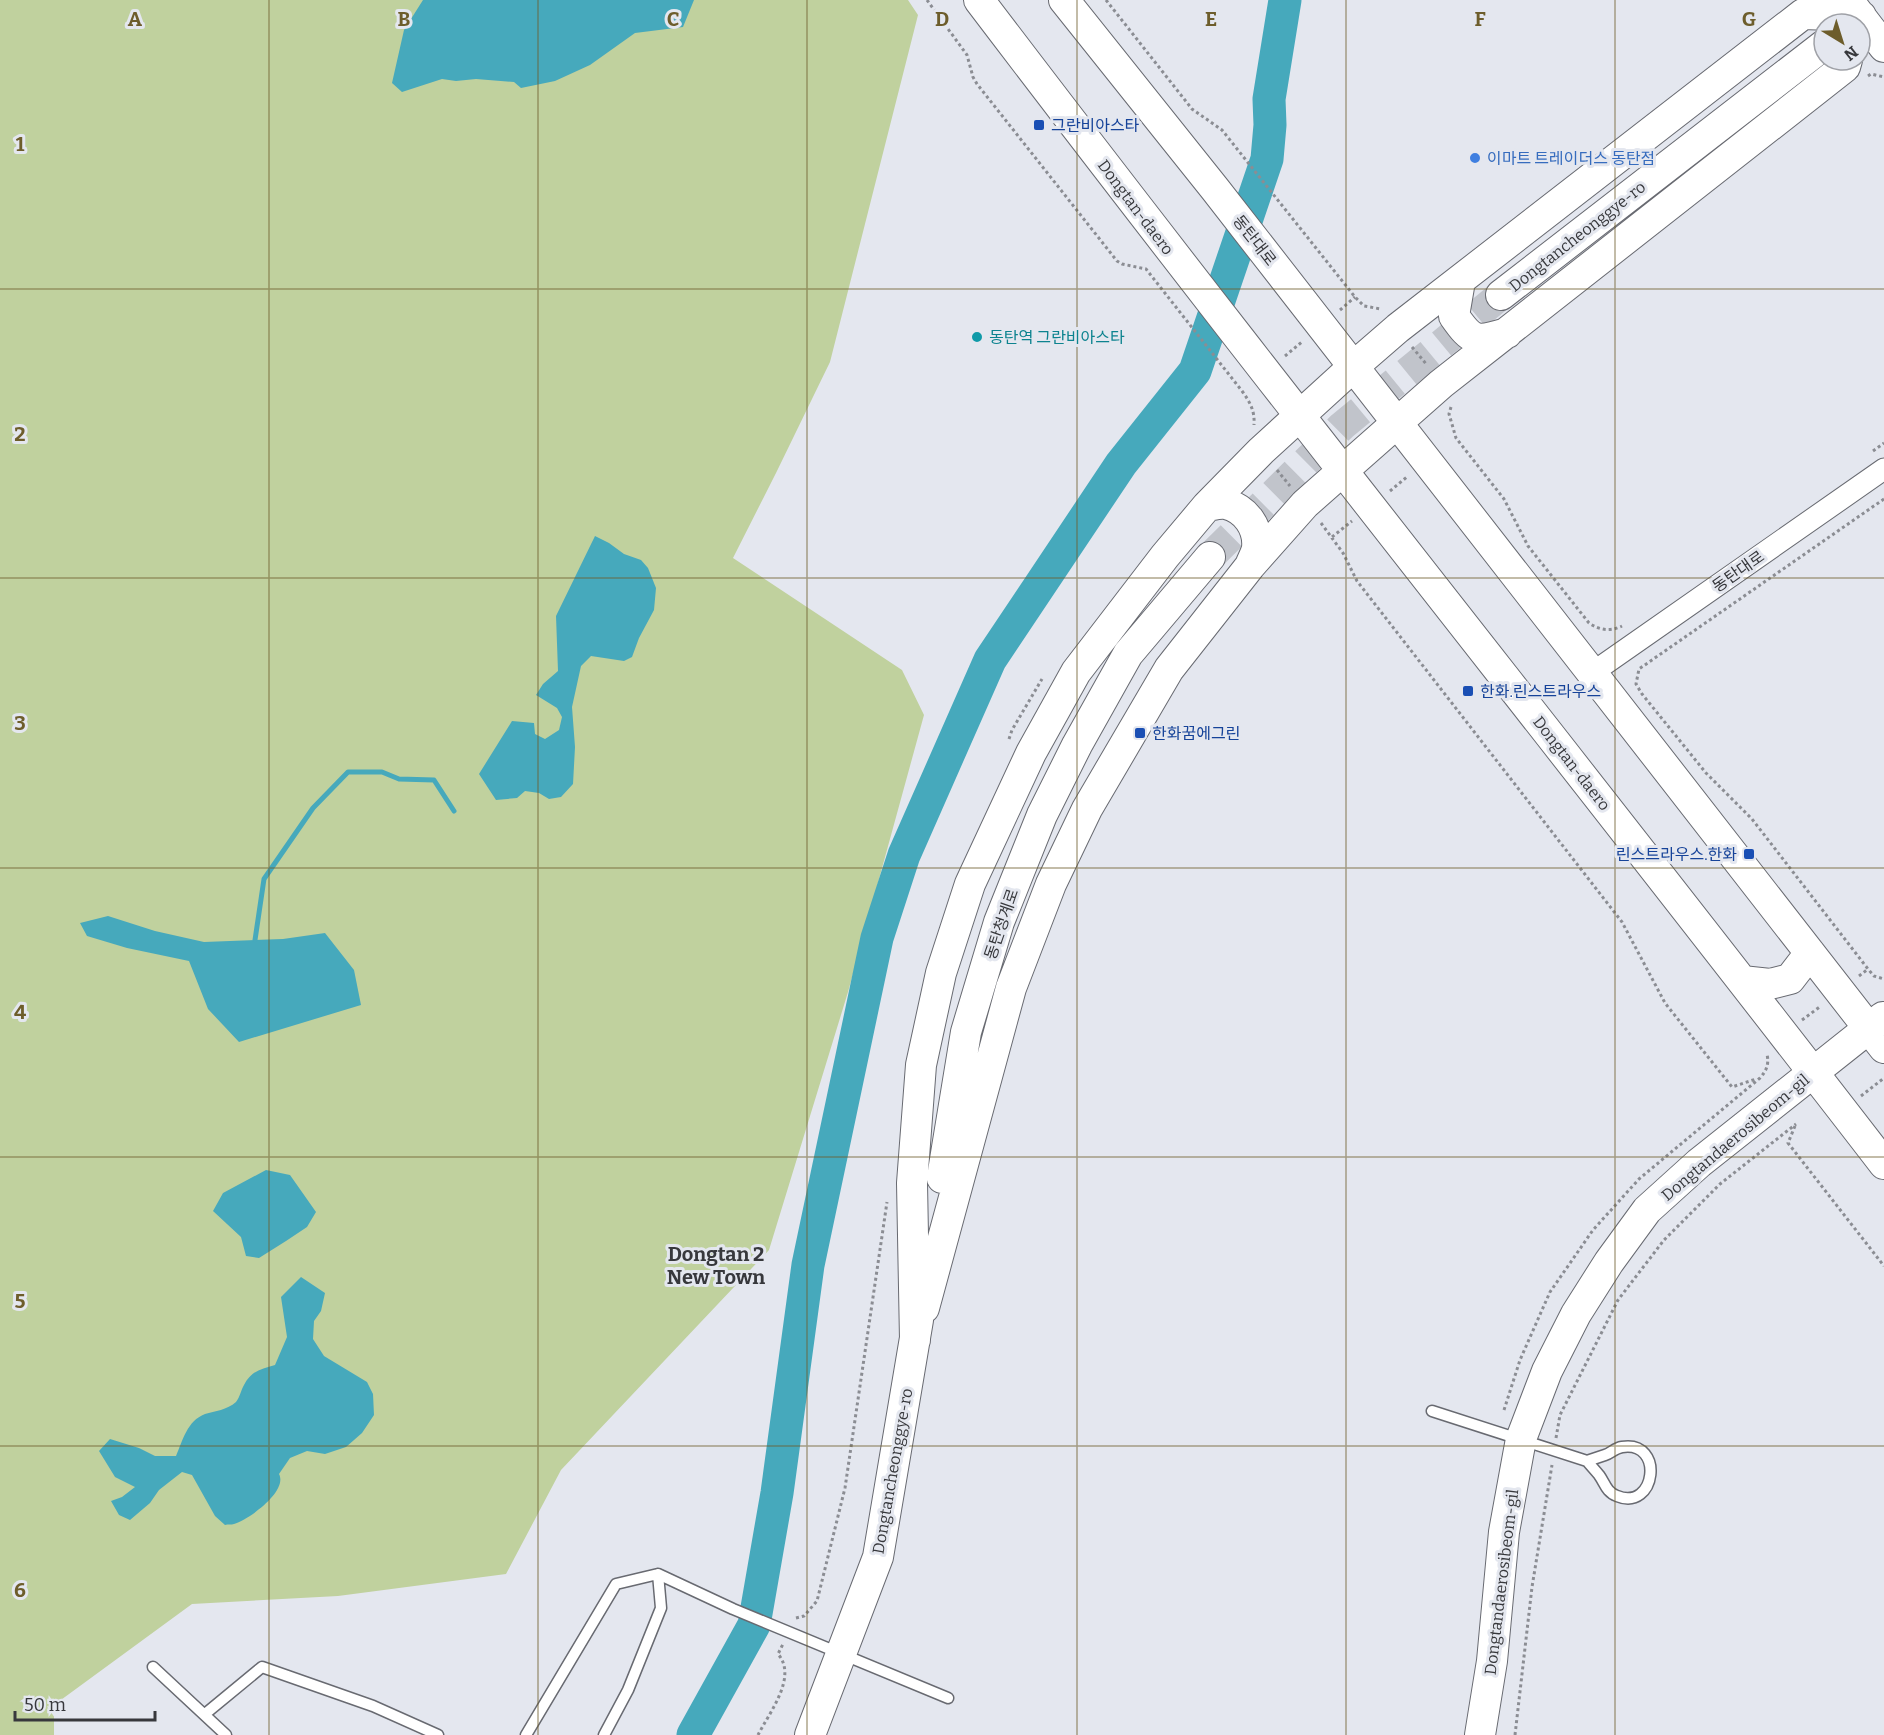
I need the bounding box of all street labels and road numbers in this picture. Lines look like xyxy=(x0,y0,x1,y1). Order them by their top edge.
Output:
street label: Dongtan-daero xyxy=(1094,156,1178,259)
street label: Dongtancheonggye-ro xyxy=(1505,177,1649,296)
street label: 동탄대로 xyxy=(1229,211,1280,270)
street label: 동탄대로 xyxy=(1709,547,1768,596)
street label: Dongtan-daero xyxy=(1529,713,1614,814)
street label: 동탄청계로 xyxy=(981,886,1023,962)
street label: Dongtandaerosibeom-gil xyxy=(1658,1070,1813,1205)
street label: Dongtancheonggye-ro xyxy=(869,1387,916,1555)
street label: Dongtandaerosibeom-gil xyxy=(1481,1488,1522,1676)

